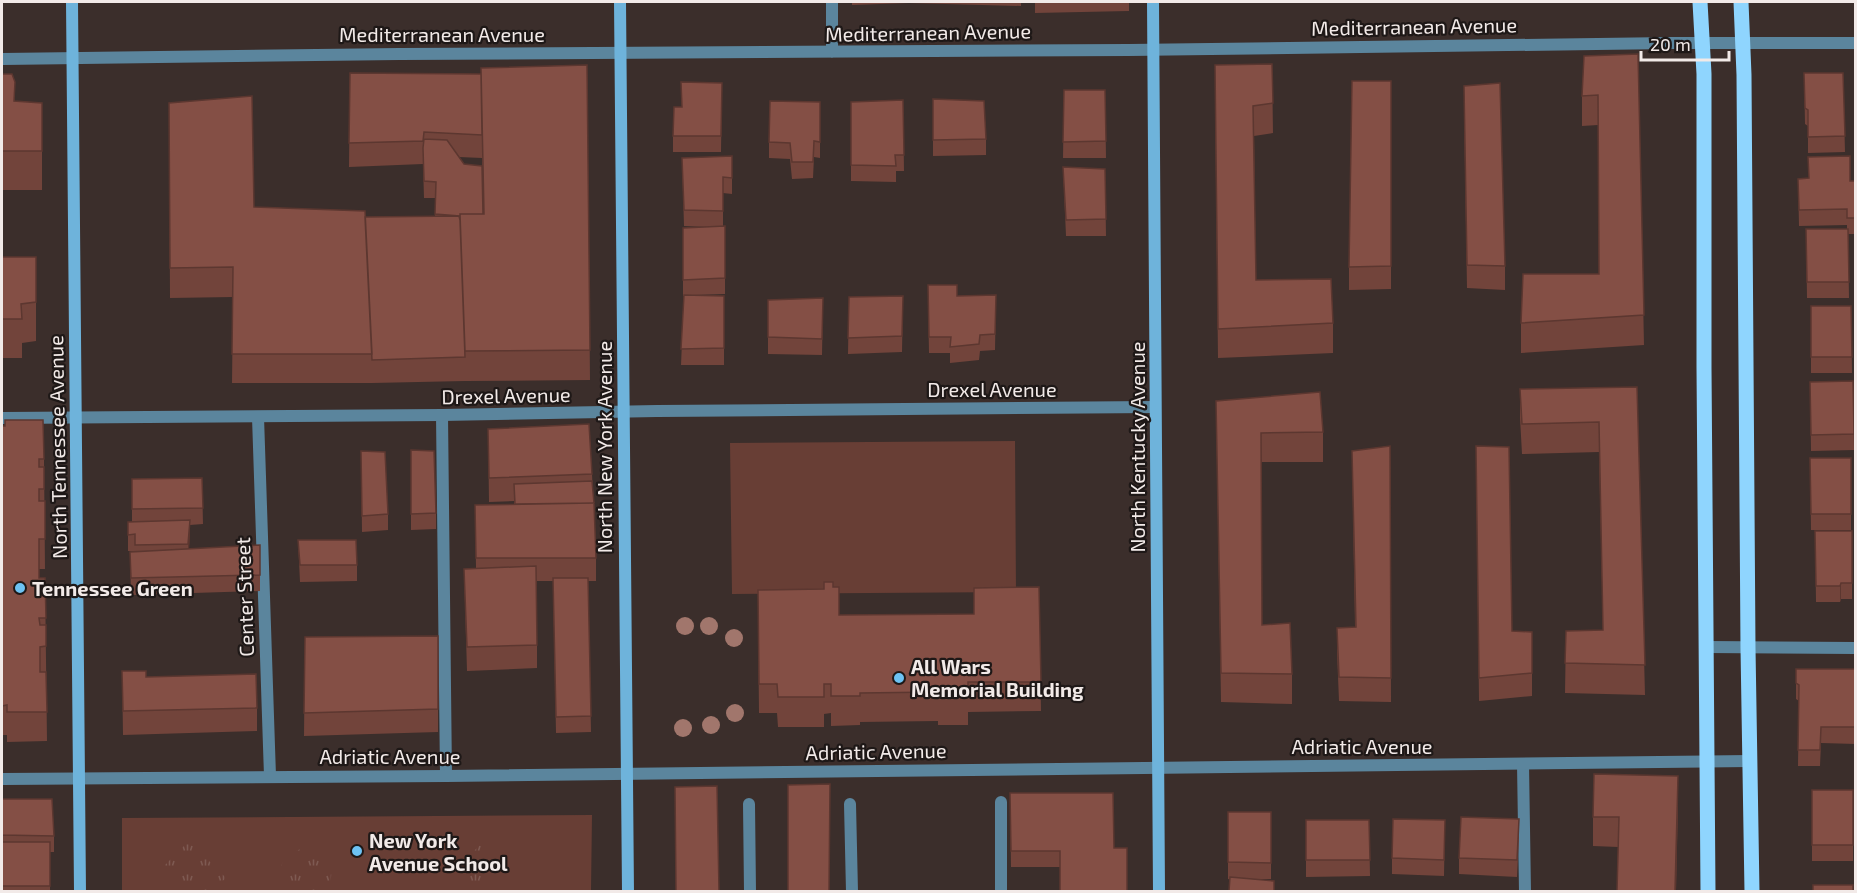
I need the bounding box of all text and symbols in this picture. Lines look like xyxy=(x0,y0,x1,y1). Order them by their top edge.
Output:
street label: Mediterranean Avenue xyxy=(1311,12,1517,40)
street label: Mediterranean Avenue xyxy=(825,18,1031,46)
street label: Mediterranean Avenue xyxy=(339,22,545,46)
scale bar xyxy=(1641,24,1730,62)
text: 20 m xyxy=(1650,33,1691,55)
street label: North Tennessee Avenue xyxy=(43,335,71,559)
street label: North New York Avenue xyxy=(592,341,616,553)
street label: North Kentucky Avenue xyxy=(1125,341,1149,553)
street label: Drexel Avenue xyxy=(927,377,1057,401)
street label: Drexel Avenue xyxy=(441,382,571,408)
street label: Center Street xyxy=(230,536,258,657)
place label: Tennessee Green xyxy=(32,576,193,600)
marker: Tennessee Green xyxy=(13,581,27,595)
place label: All Wars Memorial Building xyxy=(911,654,1084,701)
marker: All Wars Memorial Building xyxy=(892,671,906,685)
street label: Adriatic Avenue xyxy=(1291,734,1433,758)
street label: Adriatic Avenue xyxy=(805,738,947,764)
street label: Adriatic Avenue xyxy=(319,744,461,768)
place label: New York Avenue School xyxy=(369,828,508,875)
marker: New York Avenue School xyxy=(350,844,364,858)

